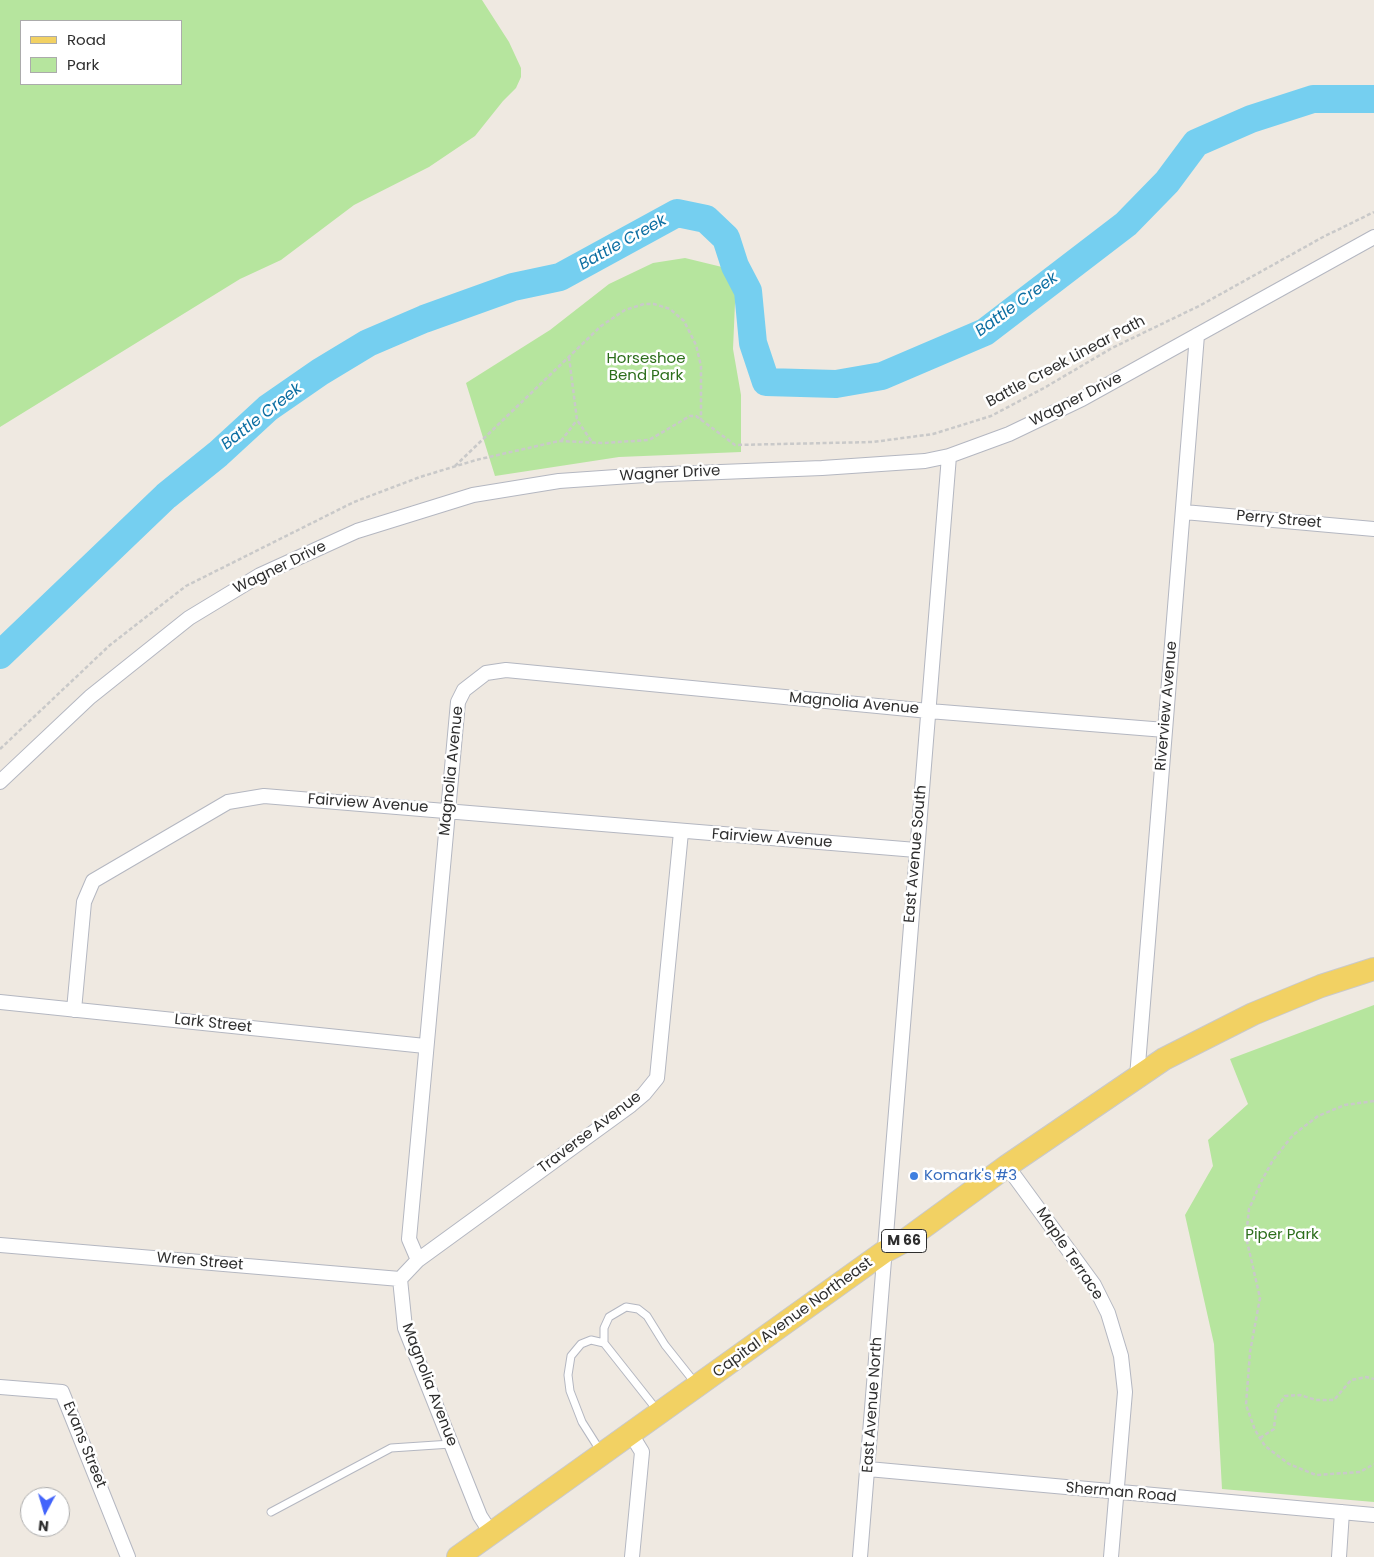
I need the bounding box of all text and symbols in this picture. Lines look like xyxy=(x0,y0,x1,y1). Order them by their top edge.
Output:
legend xyxy=(20,20,182,85)
text: Road xyxy=(67,29,106,50)
text: Park xyxy=(67,54,99,75)
water label: Battle Creek xyxy=(576,211,670,275)
water label: Battle Creek xyxy=(972,269,1062,341)
street label: Battle Creek Linear Path xyxy=(983,312,1149,412)
park label: Horseshoe Bend Park xyxy=(606,350,686,385)
street label: Wagner Drive xyxy=(1027,369,1125,431)
water label: Battle Creek xyxy=(218,379,306,455)
street label: Wagner Drive xyxy=(619,462,721,486)
street label: Perry Street xyxy=(1236,507,1322,533)
street label: Wagner Drive xyxy=(231,538,329,598)
street label: Riverview Avenue xyxy=(1152,640,1182,772)
street label: Magnolia Avenue xyxy=(788,689,920,719)
street label: Magnolia Avenue xyxy=(436,705,468,837)
street label: East Avenue South xyxy=(901,784,931,924)
street label: Fairview Avenue xyxy=(307,791,429,817)
street label: Fairview Avenue xyxy=(711,826,833,852)
street label: Lark Street xyxy=(173,1011,253,1037)
street label: Traverse Avenue xyxy=(535,1088,645,1178)
place label: Komark's #3 xyxy=(924,1167,1017,1185)
marker: Komark's #3 xyxy=(908,1170,920,1182)
street label: Maple Terrace xyxy=(1032,1204,1106,1304)
park label: Piper Park xyxy=(1245,1226,1319,1244)
road number: M 66 xyxy=(882,1230,926,1252)
street label: Wren Street xyxy=(156,1249,244,1275)
street label: Capital Avenue Northeast xyxy=(710,1254,876,1382)
street label: Magnolia Avenue xyxy=(397,1321,461,1449)
street label: East Avenue North xyxy=(859,1336,887,1474)
street label: Evans Street xyxy=(58,1399,110,1491)
street label: Sherman Road xyxy=(1065,1479,1177,1507)
north arrow xyxy=(20,1487,70,1537)
text: N xyxy=(37,1515,50,1536)

